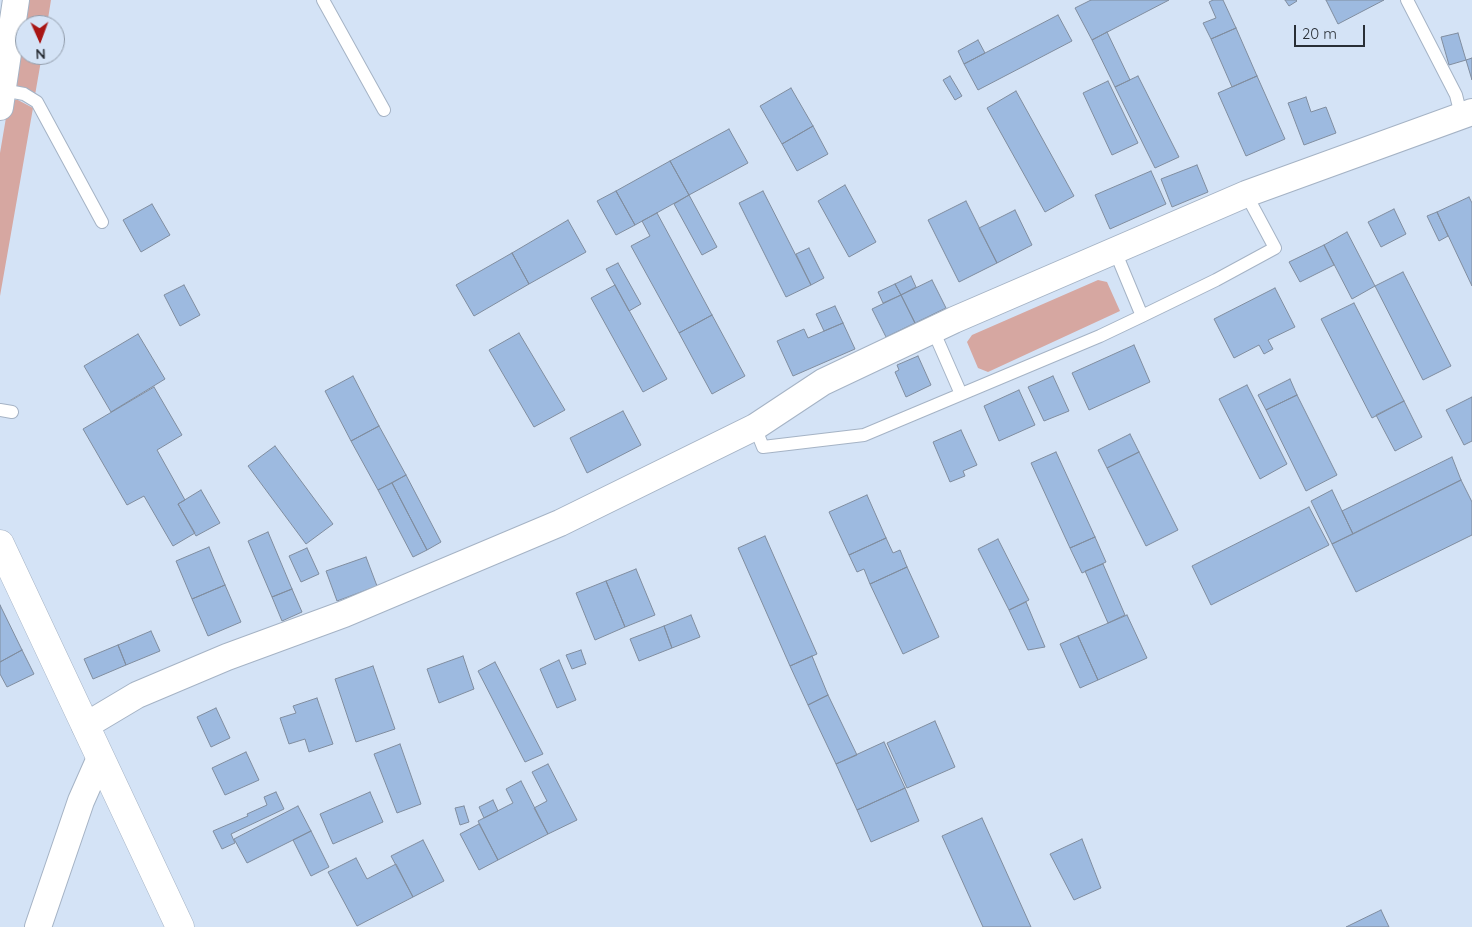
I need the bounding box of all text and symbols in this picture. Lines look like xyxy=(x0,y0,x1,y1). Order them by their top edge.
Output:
north arrow xyxy=(15,15,65,65)
scale bar xyxy=(1297,15,1368,47)
text: 20 m xyxy=(1302,24,1337,43)
text: N xyxy=(35,45,46,63)

